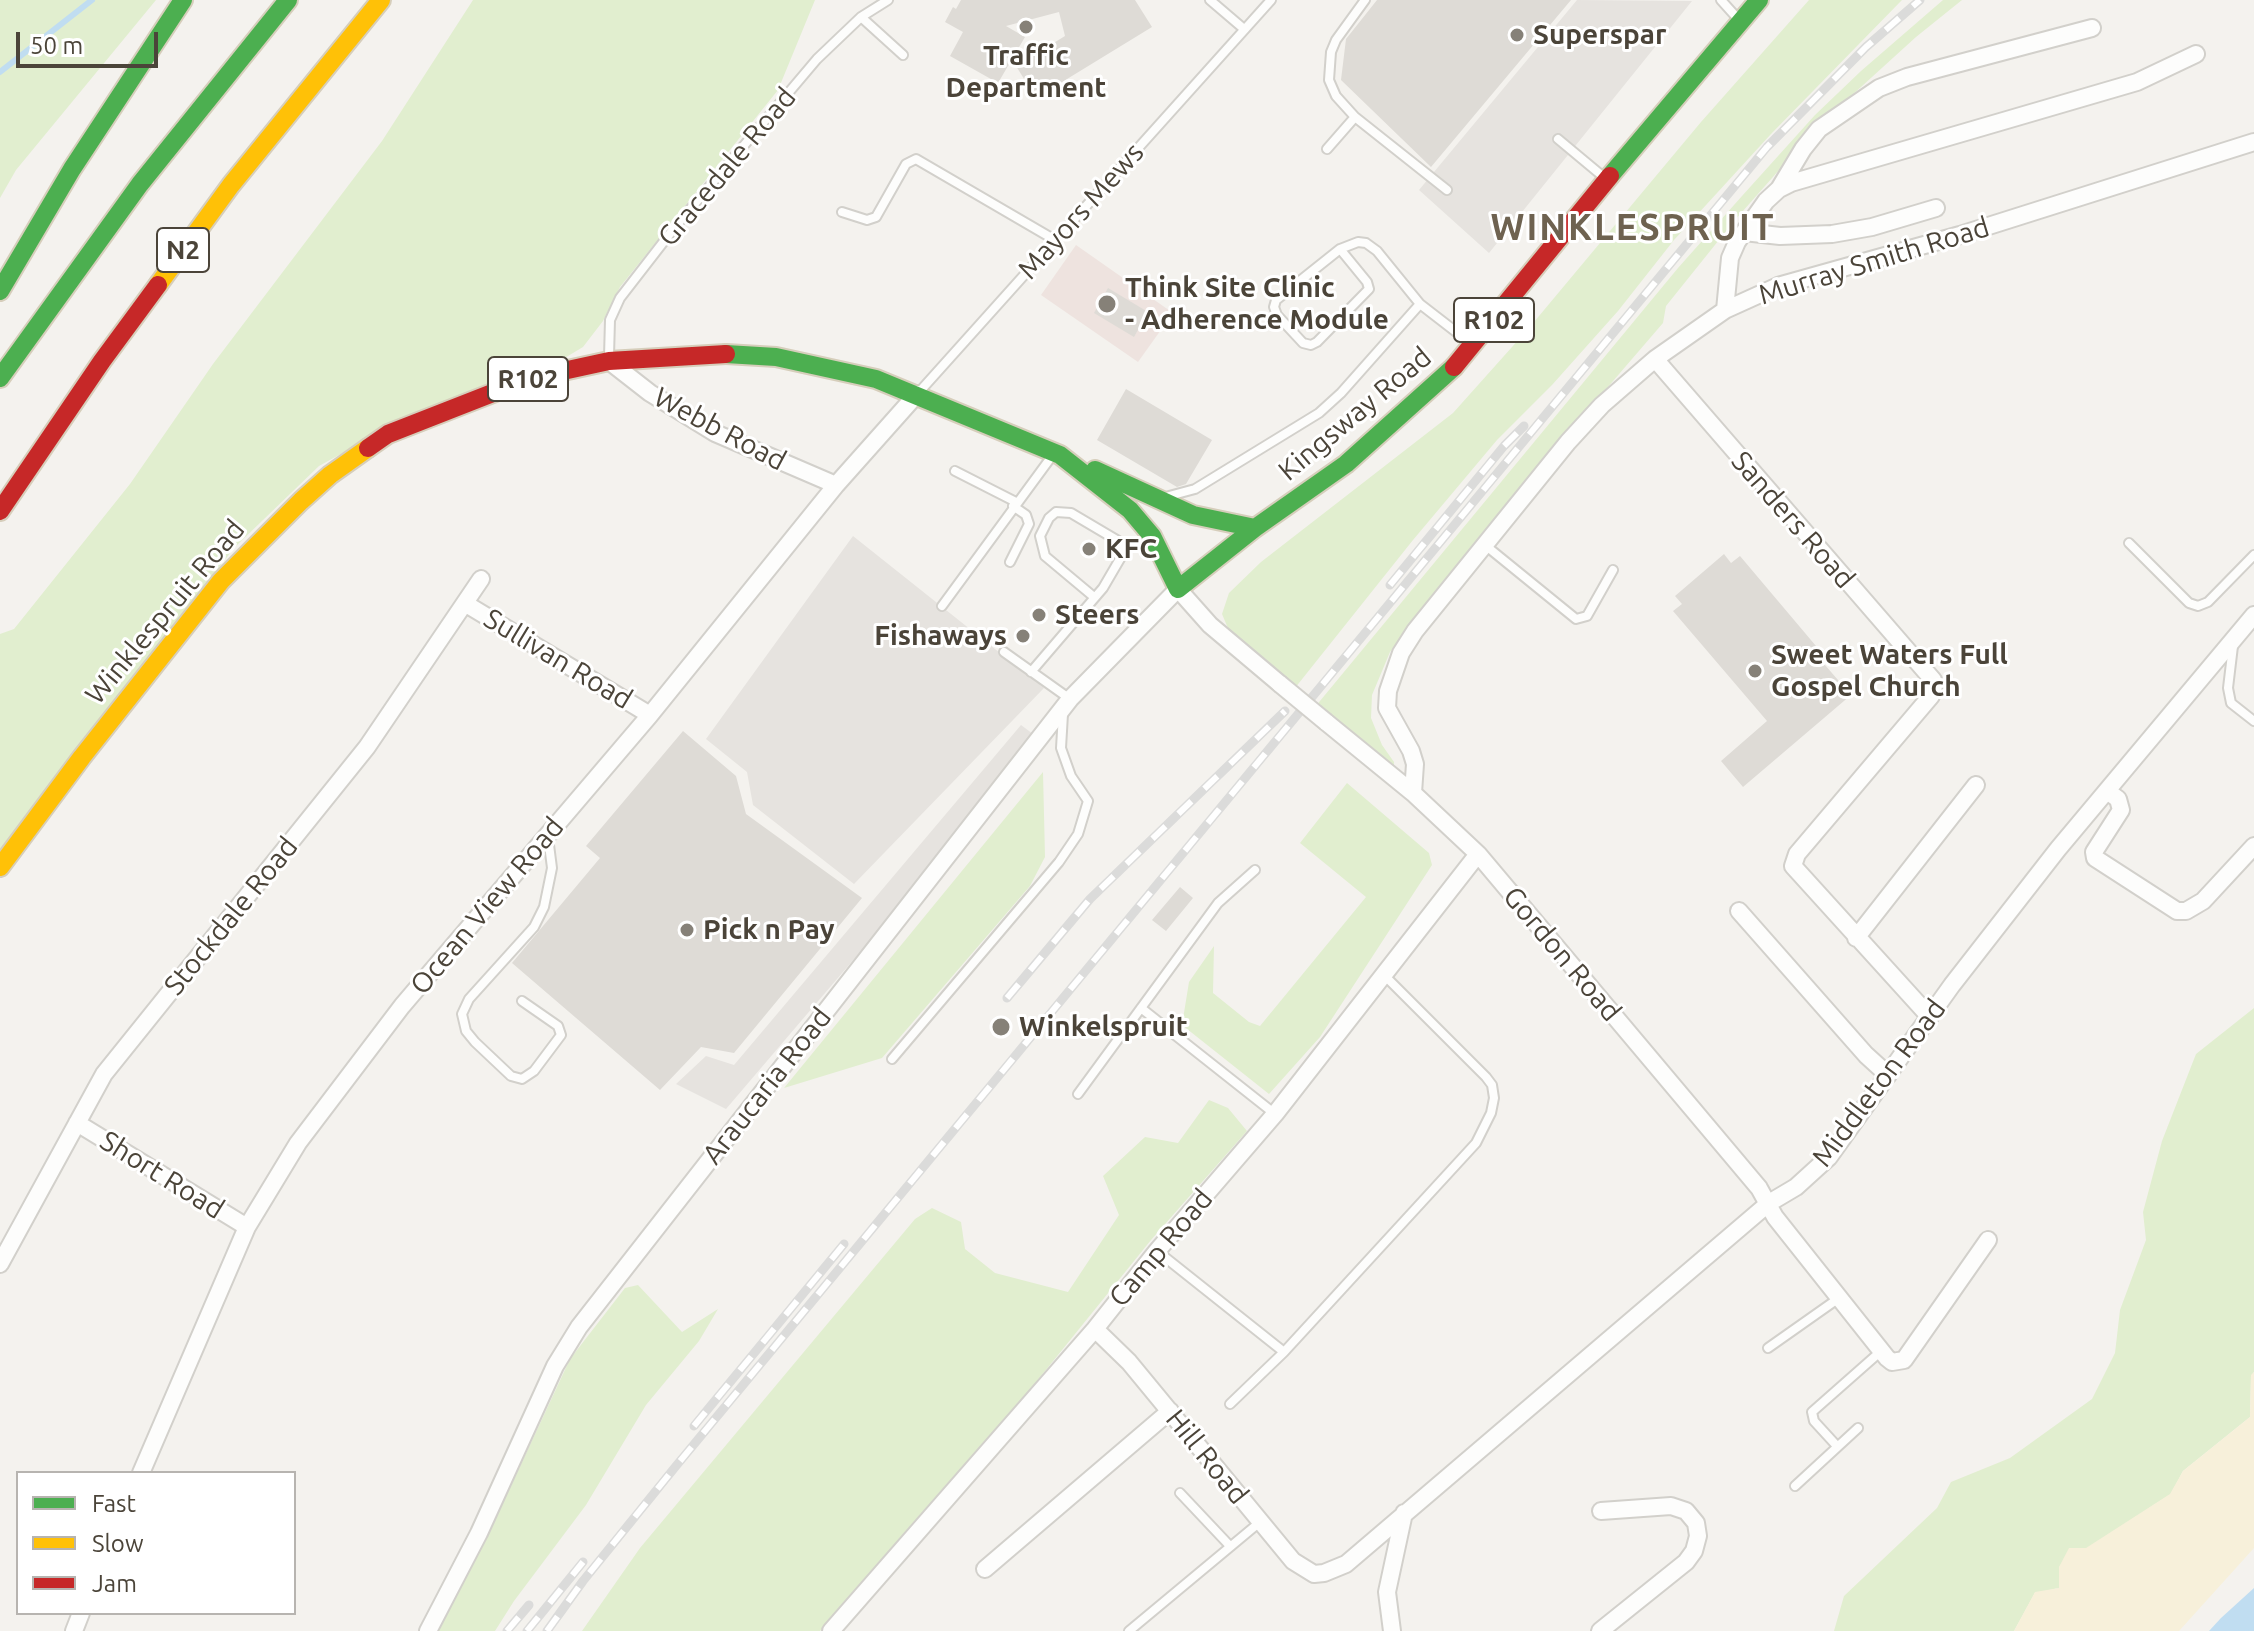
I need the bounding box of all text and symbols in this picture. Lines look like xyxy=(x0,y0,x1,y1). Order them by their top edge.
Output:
scale bar xyxy=(20,16,162,66)
marker: Traffic Department xyxy=(1017,18,1035,36)
place label: Superspar xyxy=(1533,18,1666,52)
marker: Superspar xyxy=(1508,26,1526,44)
text: 50 m xyxy=(30,32,83,59)
place label: Traffic Department xyxy=(946,39,1106,105)
street label: Gracedale Road xyxy=(651,81,803,253)
street label: Mayors Mews xyxy=(1011,136,1151,286)
district label: WINKLESPRUIT xyxy=(1490,206,1776,250)
street label: Murray Smith Road xyxy=(1755,210,1993,312)
road number: N2 xyxy=(157,228,209,272)
place label: Think Site Clinic - Adherence Module xyxy=(1125,271,1389,337)
marker: Think Site Clinic - Adherence Module xyxy=(1096,293,1118,315)
road number: R102 xyxy=(1454,298,1534,342)
street label: Kingsway Road xyxy=(1272,340,1438,488)
road number: R102 xyxy=(488,357,568,401)
street label: Webb Road xyxy=(648,380,792,478)
street label: Sanders Road xyxy=(1724,445,1862,595)
street label: Winklespruit Road xyxy=(78,513,252,711)
place label: KFC xyxy=(1105,532,1157,566)
marker: KFC xyxy=(1080,540,1098,558)
place label: Steers xyxy=(1055,598,1140,632)
street label: Sullivan Road xyxy=(478,602,638,716)
marker: Steers xyxy=(1030,606,1048,624)
place label: Fishaways xyxy=(874,619,1007,653)
marker: Fishaways xyxy=(1014,627,1032,645)
place label: Sweet Waters Full Gospel Church xyxy=(1771,638,2008,704)
marker: Sweet Waters Full Gospel Church xyxy=(1746,662,1764,680)
street label: Ocean View Road xyxy=(403,811,571,1001)
street label: Stockdale Road xyxy=(157,830,305,1002)
street label: Gordon Road xyxy=(1496,880,1628,1028)
place label: Pick n Pay xyxy=(703,913,835,947)
marker: Pick n Pay xyxy=(678,921,696,939)
street label: Middleton Road xyxy=(1805,993,1953,1173)
street label: Araucaria Road xyxy=(696,1001,838,1171)
place label: Winkelspruit xyxy=(1019,1010,1188,1044)
marker: Winkelspruit xyxy=(990,1016,1012,1038)
street label: Short Road xyxy=(94,1124,230,1226)
street label: Camp Road xyxy=(1102,1182,1220,1314)
street label: Hill Road xyxy=(1159,1403,1255,1511)
legend xyxy=(16,1471,296,1615)
text: Fast xyxy=(92,1490,136,1517)
text: Slow xyxy=(92,1530,144,1557)
text: Jam xyxy=(92,1570,137,1597)

